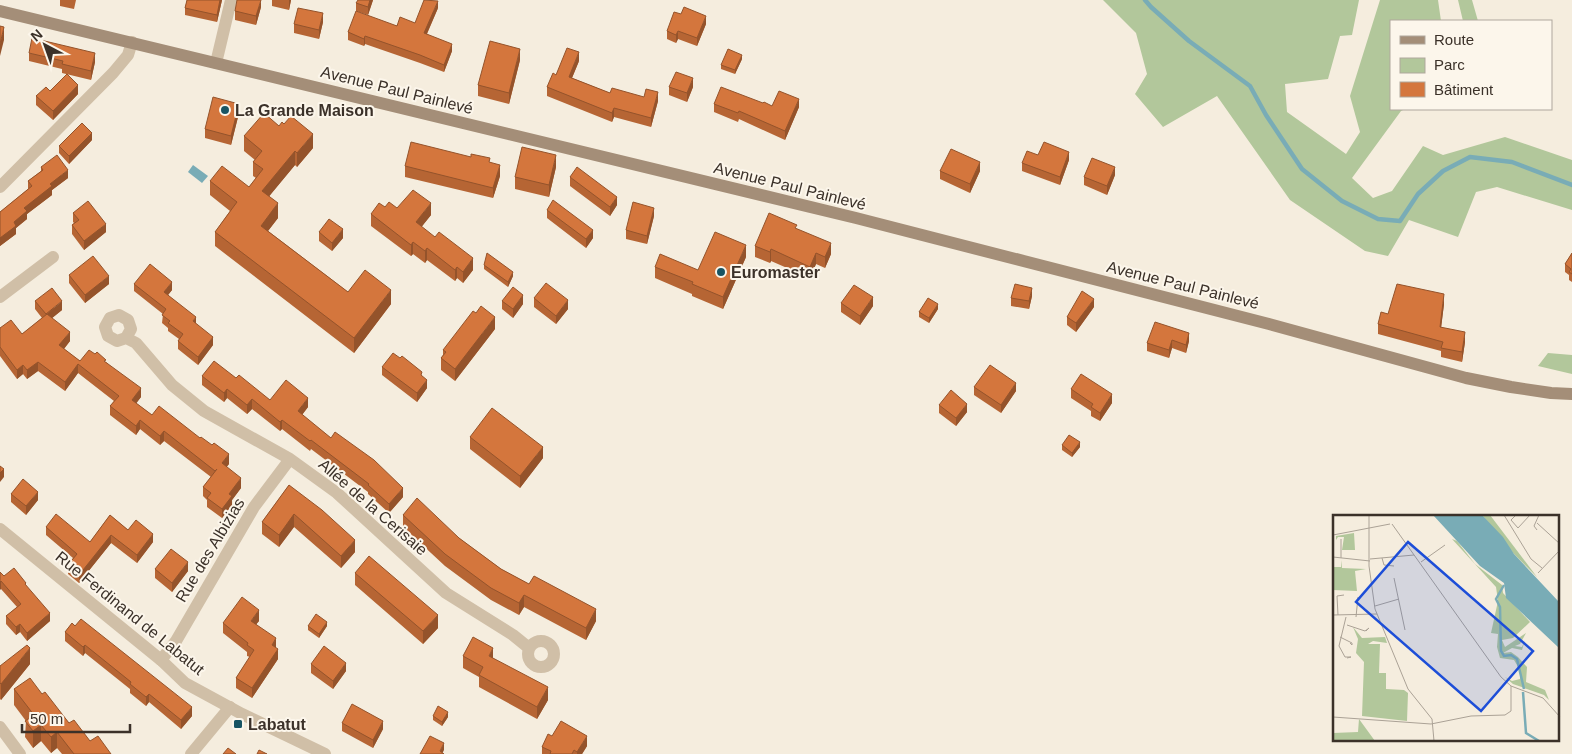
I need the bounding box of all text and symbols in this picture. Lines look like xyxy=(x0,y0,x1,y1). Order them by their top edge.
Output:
north arrow xyxy=(20,20,70,70)
legend xyxy=(1390,20,1552,110)
text: N xyxy=(27,26,46,45)
text: Route xyxy=(1434,31,1474,48)
text: Parc xyxy=(1434,56,1465,73)
street label: Avenue Paul Painlevé xyxy=(319,63,475,117)
text: Bâtiment xyxy=(1434,81,1494,98)
place label: La Grande Maison xyxy=(235,102,374,119)
marker: La Grande Maison xyxy=(219,104,231,116)
street label: Avenue Paul Painlevé xyxy=(712,159,868,213)
street label: Avenue Paul Painlevé xyxy=(1105,258,1261,312)
place label: Euromaster xyxy=(731,264,820,281)
marker: Euromaster xyxy=(715,266,727,278)
street label: Allée de la Cerisaie xyxy=(315,455,431,559)
street label: Rue des Albizias xyxy=(172,495,248,605)
inset map xyxy=(1333,515,1560,742)
street label: Rue Ferdinand de Labatut xyxy=(52,548,208,678)
scale bar xyxy=(22,702,130,734)
text: 50 m xyxy=(30,710,63,727)
place label: Labatut xyxy=(248,716,306,733)
marker: Labatut xyxy=(232,718,244,730)

